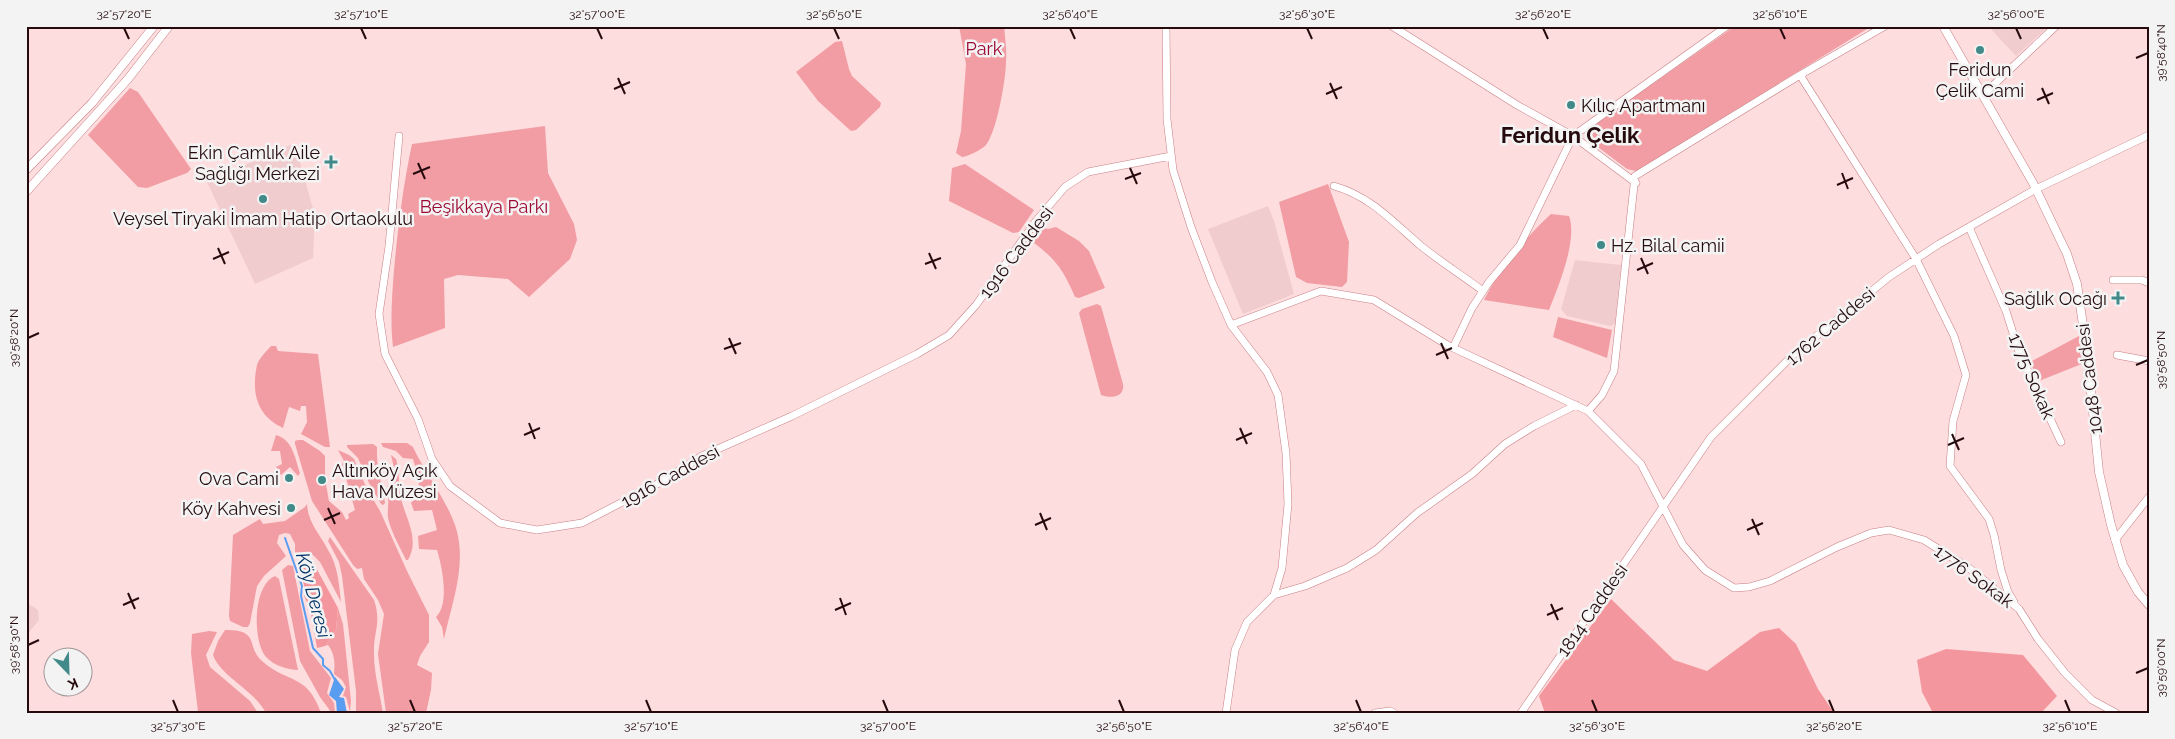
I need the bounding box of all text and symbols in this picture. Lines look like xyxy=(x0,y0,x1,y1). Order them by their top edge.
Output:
text: 32°57'20"E xyxy=(96,7,152,21)
text: 32°57'10"E xyxy=(334,7,388,21)
text: 32°57'00"E xyxy=(569,7,625,21)
text: 32°56'50"E xyxy=(806,7,862,21)
text: 32°56'40"E xyxy=(1042,7,1098,21)
text: 32°56'30"E xyxy=(1279,7,1335,21)
text: 32°56'20"E xyxy=(1515,7,1571,21)
text: 32°56'10"E xyxy=(1753,7,1807,21)
text: 32°56'00"E xyxy=(1987,7,2045,21)
text: 39°58'40"N xyxy=(2154,24,2168,82)
park label: Park xyxy=(966,38,1003,59)
marker: Feridun Çelik Cami xyxy=(1974,44,1986,56)
place label: Feridun Çelik Cami xyxy=(1936,59,2024,101)
place label: Kılıç Apartmanı xyxy=(1581,95,1705,116)
marker: Kılıç Apartmanı xyxy=(1565,99,1577,111)
district label: Feridun Çelik xyxy=(1501,122,1640,148)
place label: Ekin Çamlık Aile Sağlığı Merkezi xyxy=(188,142,320,184)
marker: Ekin Çamlık Aile Sağlığı Merkezi xyxy=(324,155,338,169)
marker: Veysel Tiryaki İmam Hatip Ortaokulu xyxy=(257,193,269,205)
park label: Beşikkaya Parkı xyxy=(420,196,548,217)
street label: 1916 Caddesi xyxy=(975,202,1057,302)
place label: Veysel Tiryaki İmam Hatip Ortaokulu xyxy=(113,208,413,229)
place label: Hz. Bilal camii xyxy=(1611,235,1725,256)
marker: Hz. Bilal camii xyxy=(1595,239,1607,251)
street label: 1762 Caddesi xyxy=(1781,283,1879,369)
place label: Sağlık Ocağı xyxy=(2004,288,2107,309)
marker: Sağlık Ocağı xyxy=(2111,291,2125,305)
text: 39°58'20"N xyxy=(7,309,21,367)
street label: 1048 Caddesi xyxy=(2072,322,2106,436)
street label: 1775 Sokak xyxy=(2004,330,2060,423)
text: 39°58'50"N xyxy=(2154,331,2168,389)
street label: 1916 Caddesi xyxy=(617,440,723,512)
place label: Altınköy Açık Hava Müzesi xyxy=(332,460,438,502)
place label: Ova Cami xyxy=(199,468,279,489)
marker: Ova Cami xyxy=(283,472,295,484)
marker: Altınköy Açık Hava Müzesi xyxy=(316,474,328,486)
place label: Köy Kahvesi xyxy=(182,498,281,519)
marker: Köy Kahvesi xyxy=(285,502,297,514)
street label: 1776 Sokak xyxy=(1930,540,2018,612)
water label: Köy Deresi xyxy=(292,550,336,641)
street label: 1814 Caddesi xyxy=(1552,560,1632,660)
text: 39°58'30"N xyxy=(7,616,21,674)
text: 39°59'00"N xyxy=(2154,638,2168,698)
north arrow xyxy=(42,646,92,696)
text: K xyxy=(65,675,81,693)
text: 32°57'30"E xyxy=(150,719,206,733)
text: 32°57'20"E xyxy=(387,719,443,733)
text: 32°57'10"E xyxy=(624,719,678,733)
text: 32°57'00"E xyxy=(860,719,916,733)
text: 32°56'50"E xyxy=(1096,719,1152,733)
text: 32°56'40"E xyxy=(1333,719,1389,733)
text: 32°56'30"E xyxy=(1569,719,1625,733)
text: 32°56'20"E xyxy=(1806,719,1862,733)
text: 32°56'10"E xyxy=(2043,719,2097,733)

